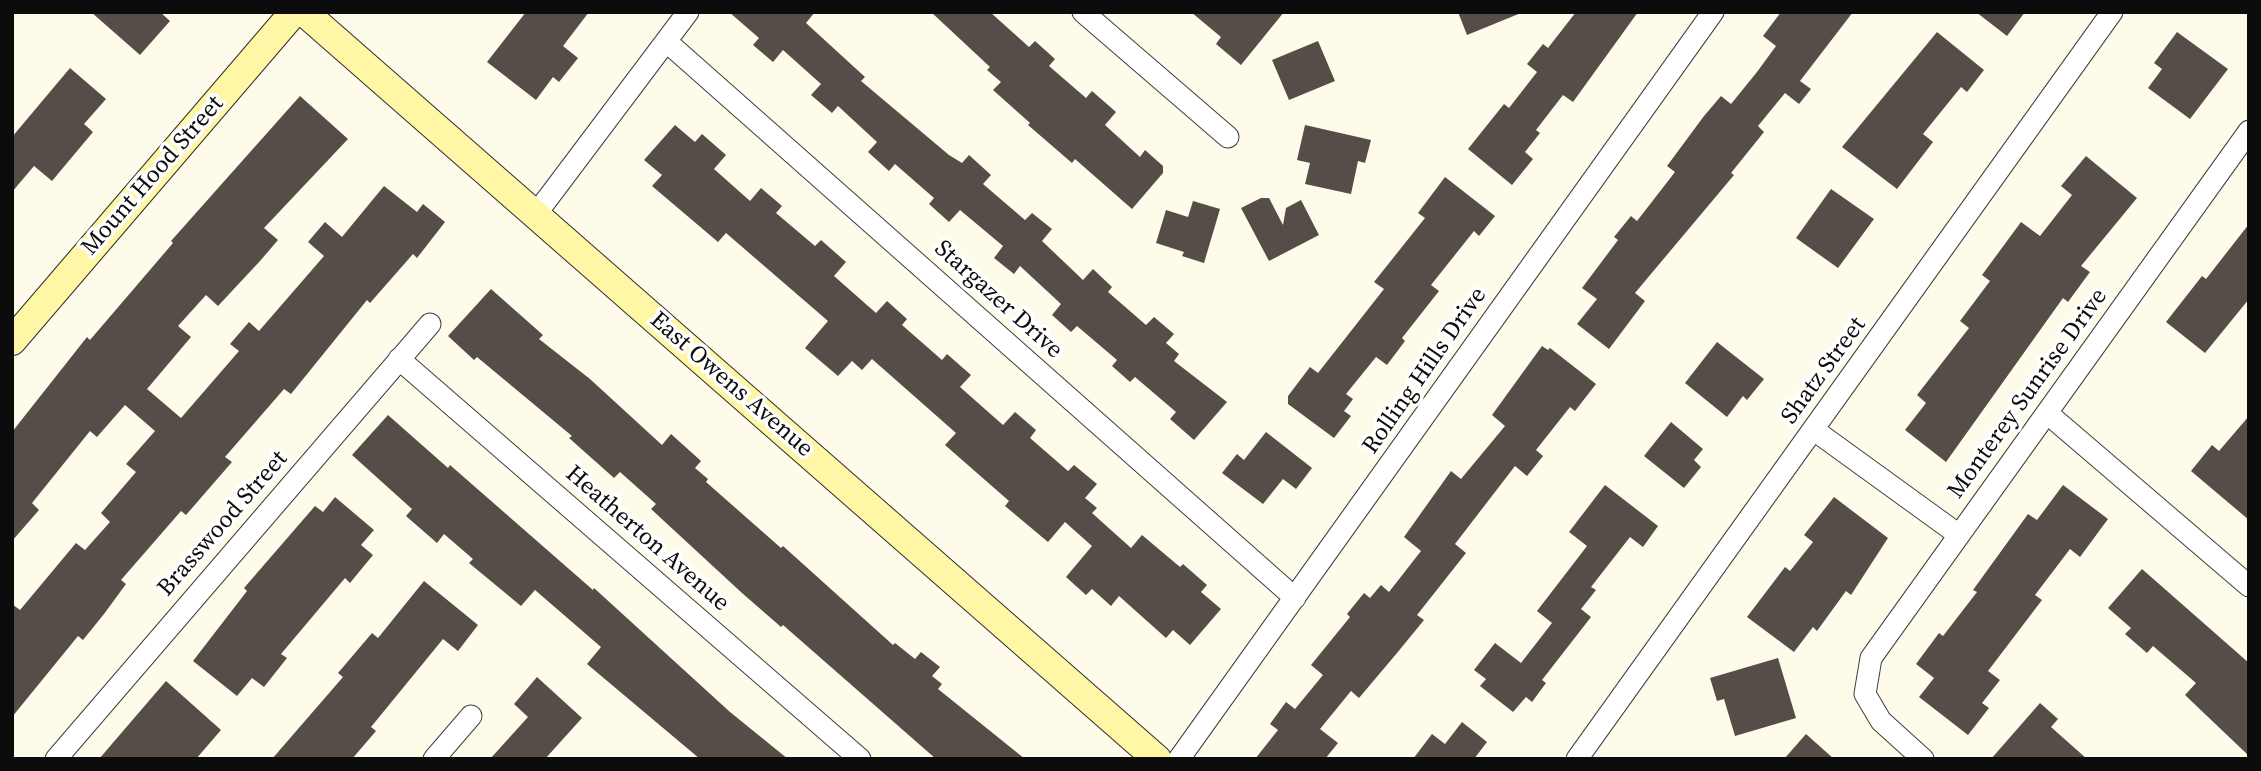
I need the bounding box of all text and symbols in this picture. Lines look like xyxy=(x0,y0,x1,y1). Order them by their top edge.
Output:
street label: Mount Hood Street xyxy=(76,90,230,262)
street label: Stargazer Drive xyxy=(928,235,1068,365)
street label: Rolling Hills Drive xyxy=(1357,282,1493,460)
street label: Monterey Sunrise Drive xyxy=(1942,283,2114,505)
street label: East Owens Avenue xyxy=(643,306,819,464)
street label: Shatz Street xyxy=(1776,312,1872,430)
street label: Brasswood Street xyxy=(152,445,294,603)
street label: Heatherton Avenue xyxy=(559,460,735,618)

